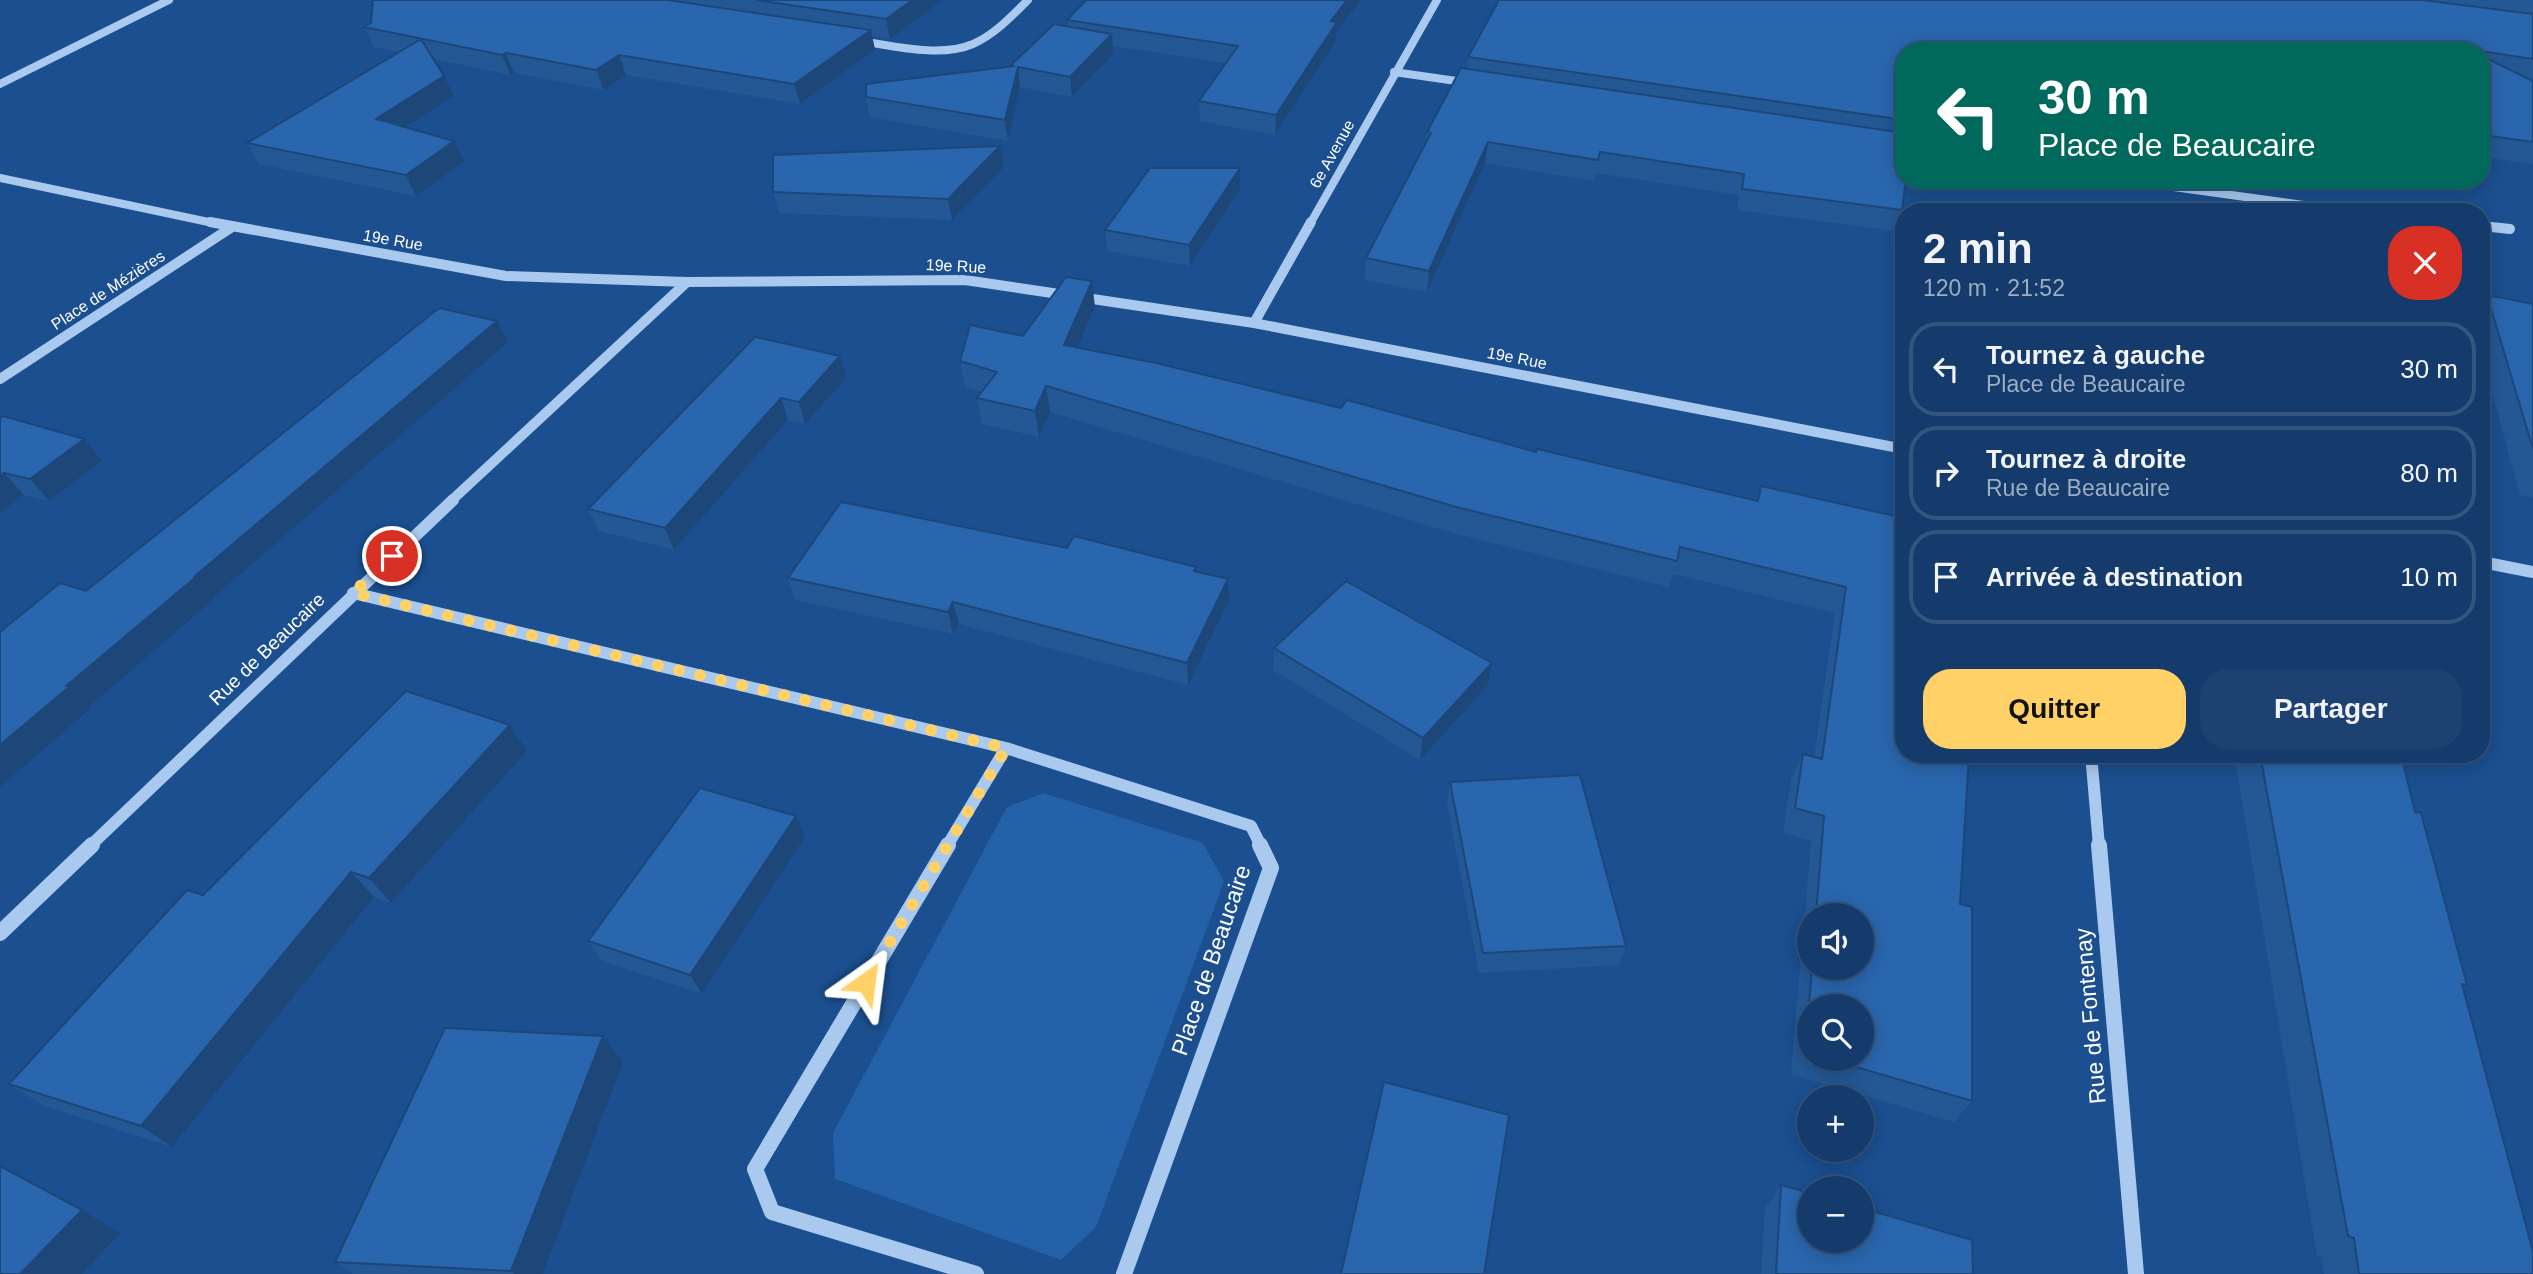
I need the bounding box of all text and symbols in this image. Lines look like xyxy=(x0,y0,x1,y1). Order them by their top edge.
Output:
icon: left xyxy=(1923,70,2014,161)
text: 30 m xyxy=(2038,70,2150,124)
street label: 6e Avenue xyxy=(1306,117,1358,191)
text: Place de Beaucaire xyxy=(2038,127,2316,163)
text: 2 min xyxy=(1923,225,2033,272)
street label: 19e Rue xyxy=(362,226,424,254)
button: close xyxy=(2388,226,2462,300)
street label: Place de Mézières xyxy=(48,247,168,333)
street label: 19e Rue xyxy=(925,256,987,276)
text: 120 m · 21:52 xyxy=(1923,275,2065,301)
text: Tournez à gauche xyxy=(1986,340,2205,370)
street label: 19e Rue xyxy=(1486,344,1548,372)
icon: left xyxy=(1927,350,1965,388)
text: 30 m xyxy=(2400,354,2458,384)
text: Place de Beaucaire xyxy=(1986,371,2185,397)
text: Tournez à droite xyxy=(1986,444,2186,474)
icon: right xyxy=(1927,454,1965,492)
text: 80 m xyxy=(2400,458,2458,488)
text: Rue de Beaucaire xyxy=(1986,475,2170,501)
pin xyxy=(362,526,422,586)
icon: arrive xyxy=(373,537,411,575)
icon: arrive xyxy=(1927,558,1965,596)
text: Arrivée à destination xyxy=(1986,562,2243,592)
text: 10 m xyxy=(2400,562,2458,592)
street label: Rue de Beaucaire xyxy=(205,589,329,709)
button: Quitter xyxy=(1923,669,2186,749)
button: Partager xyxy=(2200,669,2462,749)
street label: Place de Beaucaire xyxy=(1166,861,1256,1059)
map controls xyxy=(1797,903,1874,1253)
button: sound xyxy=(1797,903,1874,980)
street label: Rue de Fontenay xyxy=(2069,926,2111,1105)
position arrow xyxy=(829,945,903,1019)
button: search xyxy=(1797,994,1874,1071)
button: + xyxy=(1797,1085,1874,1162)
button: − xyxy=(1797,1176,1874,1253)

